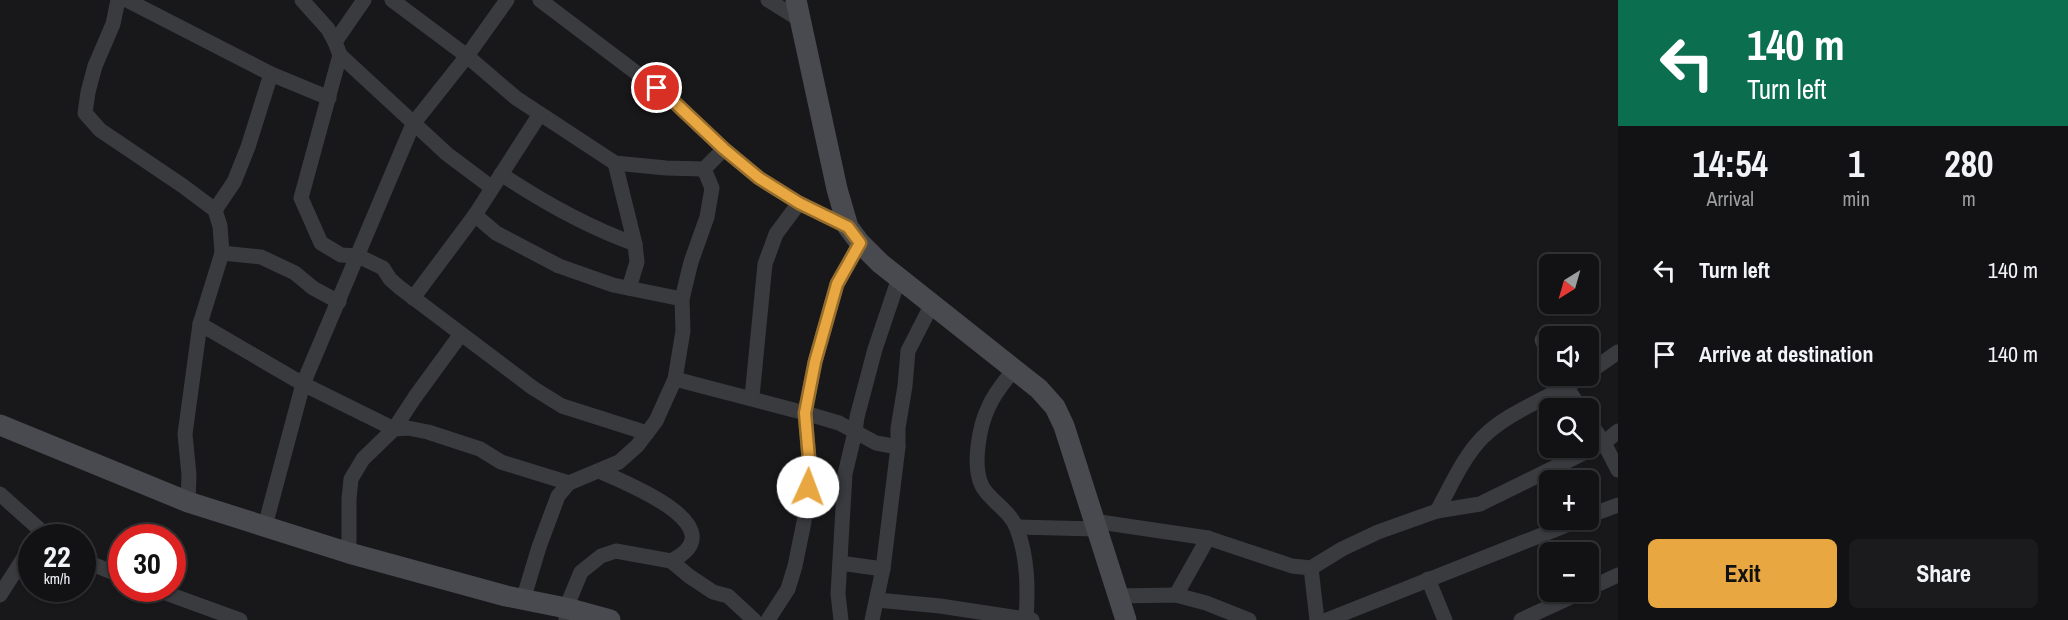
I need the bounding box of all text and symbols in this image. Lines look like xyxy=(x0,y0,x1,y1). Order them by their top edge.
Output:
text: 140 m xyxy=(1747,17,1845,73)
icon: left xyxy=(1648,24,1726,102)
pin xyxy=(631,62,682,113)
icon: arrive xyxy=(640,71,673,104)
text: Turn left xyxy=(1747,71,1826,107)
text: 14:54 xyxy=(1692,140,1768,188)
text: 1 xyxy=(1848,140,1864,188)
text: 280 xyxy=(1944,140,1994,188)
text: Arrival xyxy=(1707,185,1754,212)
text: min xyxy=(1842,185,1870,212)
text: m xyxy=(1962,185,1976,212)
north arrow xyxy=(1539,254,1599,314)
map controls xyxy=(1539,254,1599,602)
icon: left xyxy=(1648,254,1681,287)
text: Turn left xyxy=(1699,255,1770,285)
text: 140 m xyxy=(1988,255,2038,285)
button: sound xyxy=(1539,326,1599,386)
icon: arrive xyxy=(1648,338,1681,371)
text: Arrive at destination xyxy=(1699,339,1873,369)
text: 140 m xyxy=(1988,339,2038,369)
button: search xyxy=(1539,398,1599,458)
position arrow xyxy=(776,455,840,519)
button: + xyxy=(1539,470,1599,530)
speed limit sign: 30 xyxy=(108,524,186,602)
text: 22 xyxy=(43,536,71,576)
button: Exit xyxy=(1648,539,1837,608)
button: Share xyxy=(1849,539,2038,608)
button: − xyxy=(1539,542,1599,602)
text: km/h xyxy=(44,568,70,589)

